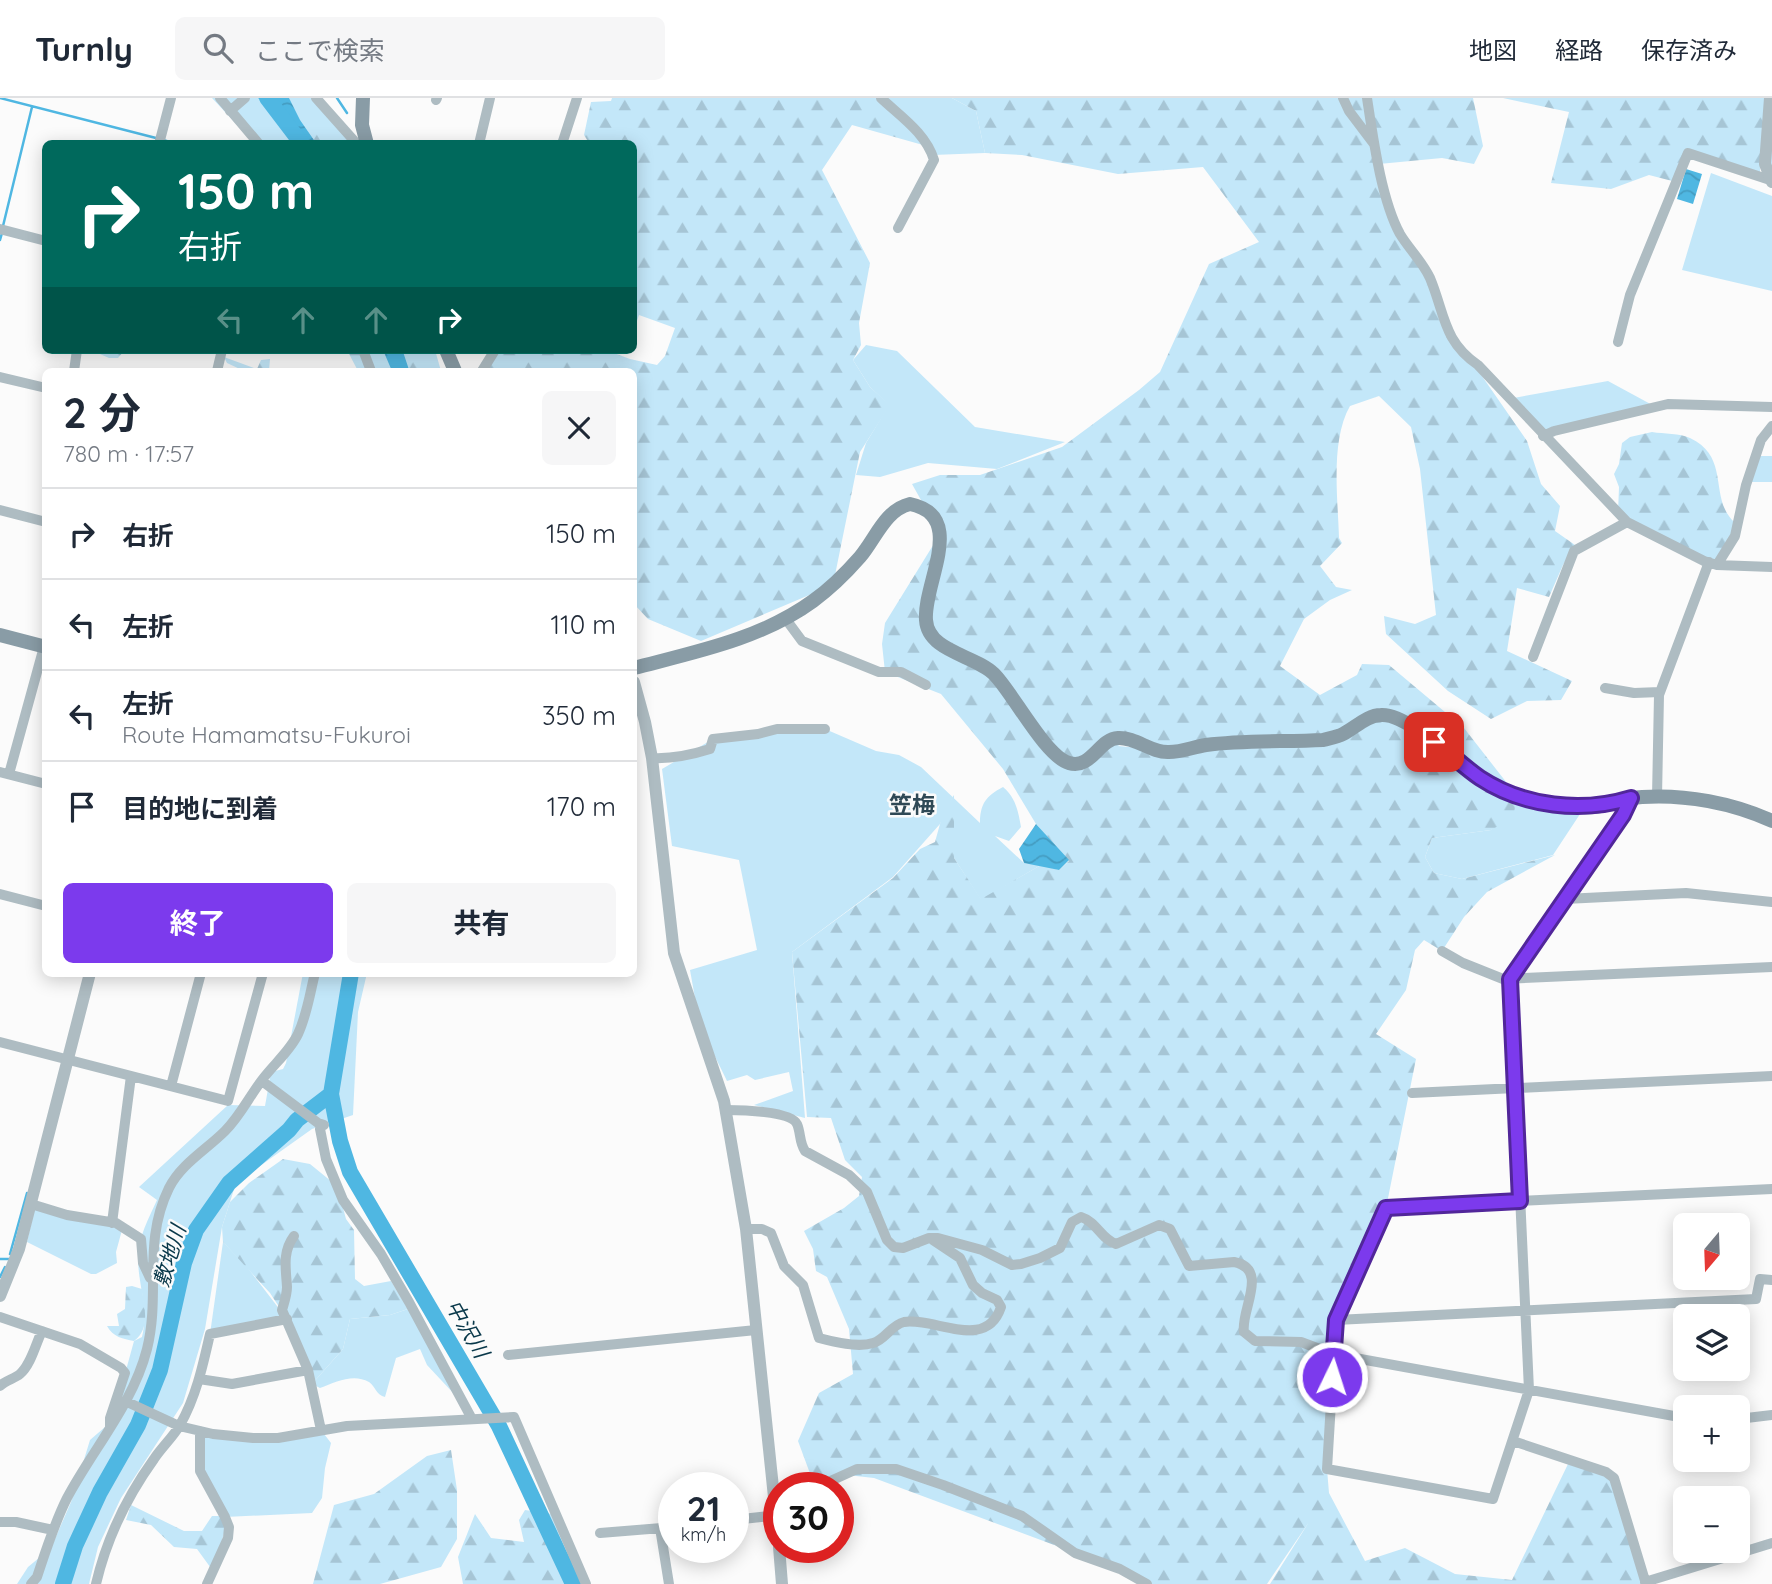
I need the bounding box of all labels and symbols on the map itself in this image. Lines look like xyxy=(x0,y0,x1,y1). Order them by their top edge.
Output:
pin xyxy=(1404,712,1464,772)
district label: 笠梅 xyxy=(889,790,935,819)
north arrow xyxy=(1673,1213,1750,1290)
water label: 敷地川 xyxy=(147,1220,191,1290)
water label: 中沢川 xyxy=(441,1295,496,1364)
position arrow xyxy=(1295,1340,1369,1414)
speed limit sign: 30 xyxy=(763,1472,854,1563)

